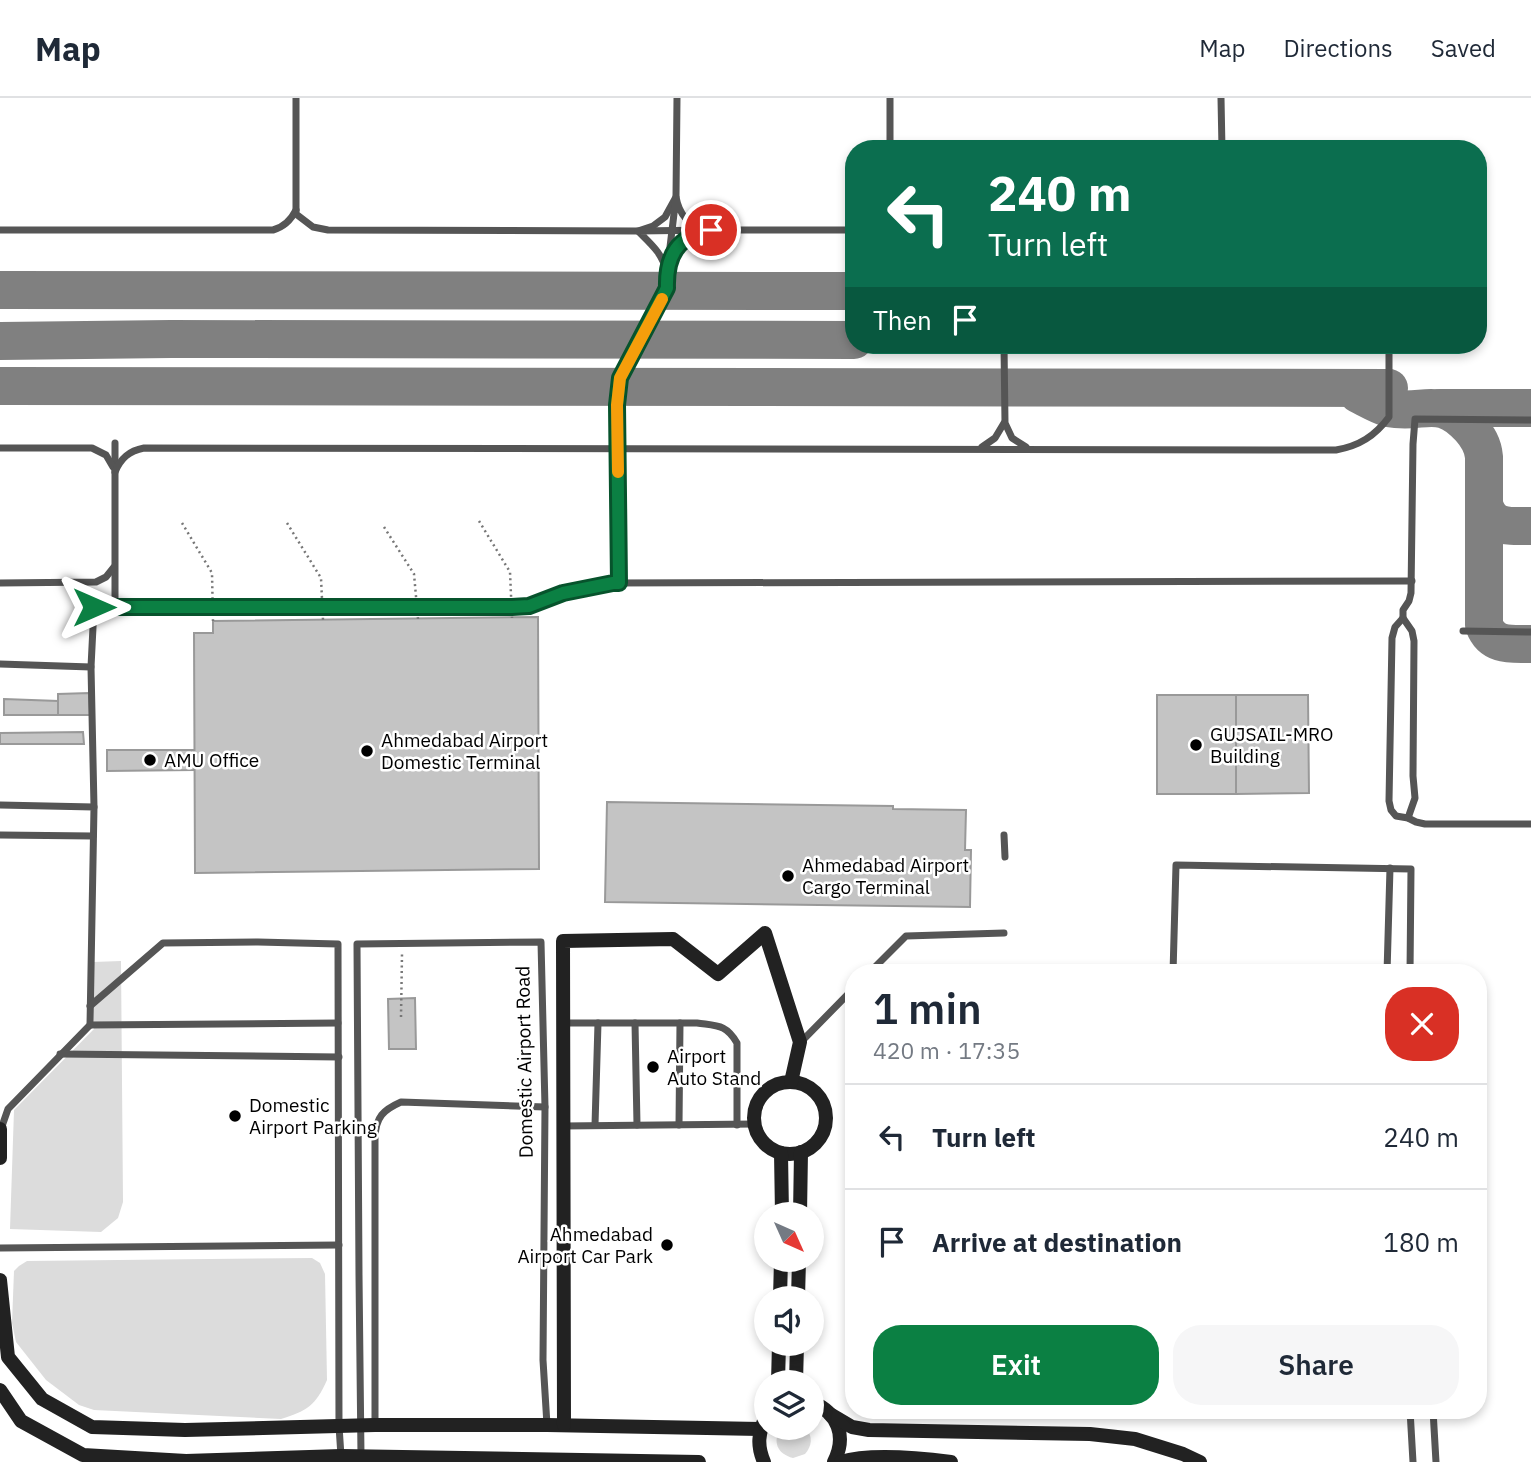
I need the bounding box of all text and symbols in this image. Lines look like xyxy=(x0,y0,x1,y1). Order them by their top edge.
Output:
text: Map xyxy=(35,27,101,70)
text: Map xyxy=(1199,32,1245,64)
text: Directions xyxy=(1283,32,1393,64)
text: Saved xyxy=(1431,32,1496,64)
text: 240 m xyxy=(988,161,1132,224)
icon: left xyxy=(873,168,964,259)
pin xyxy=(681,200,741,260)
icon: arrive xyxy=(692,211,730,249)
text: Turn left xyxy=(988,223,1108,265)
icon: arrive xyxy=(946,301,984,339)
text: Then xyxy=(873,303,932,337)
position arrow xyxy=(57,570,131,644)
place label: GUJSAIL-MRO Building xyxy=(1210,722,1334,768)
place label: Ahmedabad Airport Domestic Terminal xyxy=(381,728,548,774)
marker: GUJSAIL-MRO Building xyxy=(1188,737,1204,753)
marker: Ahmedabad Airport Domestic Terminal xyxy=(359,743,375,759)
place label: AMU Office xyxy=(164,748,259,772)
marker: AMU Office xyxy=(142,752,158,768)
place label: Ahmedabad Airport Cargo Terminal xyxy=(802,853,969,899)
marker: Ahmedabad Airport Cargo Terminal xyxy=(780,868,796,884)
street label: Domestic Airport Road xyxy=(510,966,538,1158)
text: 1 min xyxy=(873,981,982,1036)
button: close xyxy=(1385,987,1459,1061)
text: 420 m · 17:35 xyxy=(873,1035,1020,1065)
place label: Airport Auto Stand xyxy=(667,1044,761,1090)
marker: Airport Auto Stand xyxy=(645,1059,661,1075)
place label: Domestic Airport Parking xyxy=(249,1093,377,1139)
marker: Domestic Airport Parking xyxy=(227,1108,243,1124)
icon: left xyxy=(873,1118,911,1156)
text: Turn left xyxy=(932,1120,1035,1154)
text: 240 m xyxy=(1383,1120,1459,1154)
north arrow xyxy=(754,1202,824,1272)
map controls xyxy=(754,1202,824,1440)
place label: Ahmedabad Airport Car Park xyxy=(517,1222,653,1268)
icon: arrive xyxy=(873,1223,911,1261)
text: Arrive at destination xyxy=(932,1225,1182,1259)
text: 180 m xyxy=(1383,1225,1459,1259)
marker: Ahmedabad Airport Car Park xyxy=(659,1237,675,1253)
button: sound xyxy=(754,1286,824,1356)
button: Exit xyxy=(873,1325,1159,1405)
button: Share xyxy=(1173,1325,1459,1405)
button: layers xyxy=(754,1370,824,1440)

